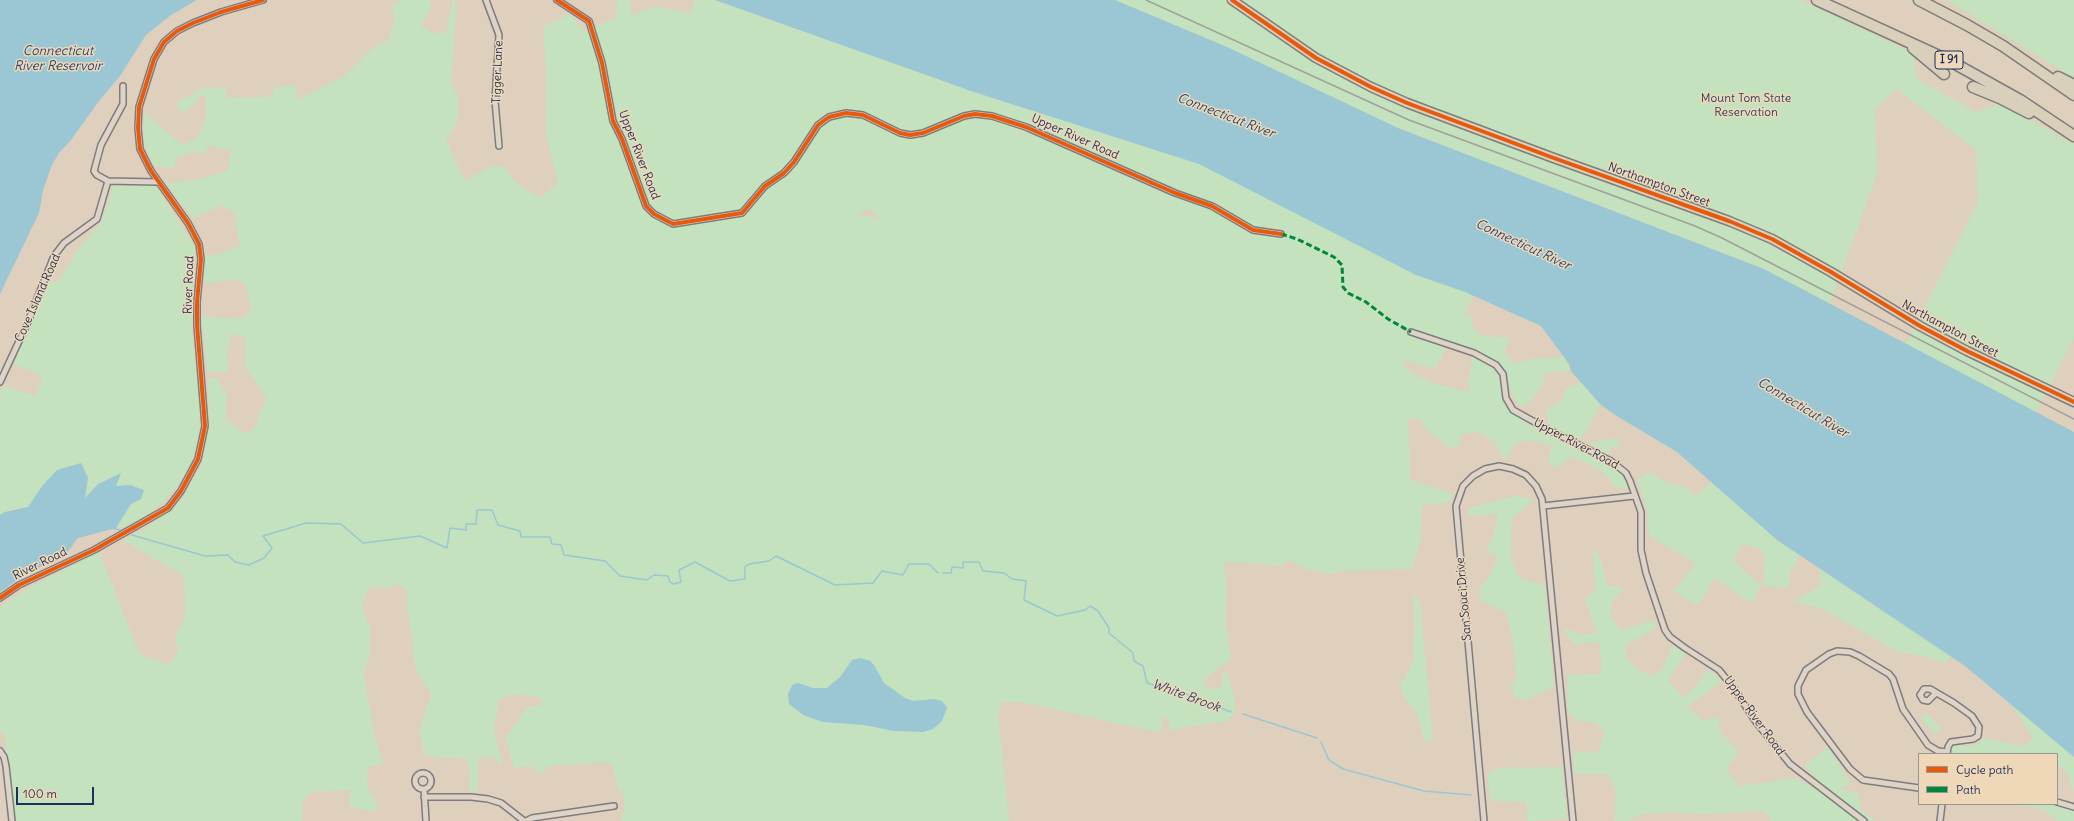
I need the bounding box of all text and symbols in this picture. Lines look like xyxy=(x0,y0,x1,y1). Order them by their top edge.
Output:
street label: Tigger Lane xyxy=(490,40,506,104)
water label: Connecticut River Reservoir xyxy=(14,43,102,74)
road number: I 91 xyxy=(1935,51,1963,69)
water label: Connecticut River xyxy=(1175,90,1277,142)
park label: Mount Tom State Reservation xyxy=(1701,92,1791,120)
street label: Upper River Road xyxy=(615,108,663,202)
street label: Upper River Road xyxy=(1029,111,1121,163)
street label: Northampton Street xyxy=(1606,160,1712,210)
water label: Connecticut River xyxy=(1473,216,1573,274)
street label: Cove Island Road xyxy=(12,252,64,344)
street label: River Road xyxy=(181,256,197,314)
street label: Northampton Street xyxy=(1899,297,2001,361)
water label: Connecticut River xyxy=(1755,375,1851,441)
street label: Upper River Road xyxy=(1531,415,1621,473)
street label: River Road xyxy=(11,545,69,583)
street label: San Souci Drive xyxy=(1453,557,1475,641)
street label: Upper River Road xyxy=(1720,674,1788,758)
water label: White Brook xyxy=(1150,676,1222,716)
legend xyxy=(1918,753,2058,805)
text: Cycle path xyxy=(1956,762,2013,777)
scale bar xyxy=(18,779,96,805)
text: Path xyxy=(1956,782,1981,797)
text: 100 m xyxy=(23,786,57,801)

